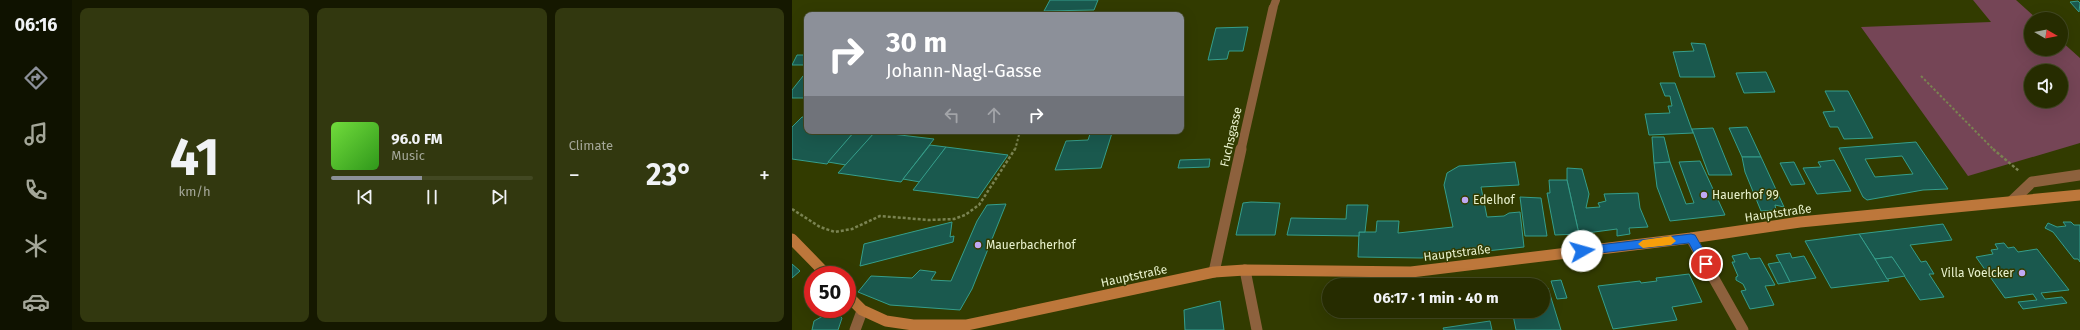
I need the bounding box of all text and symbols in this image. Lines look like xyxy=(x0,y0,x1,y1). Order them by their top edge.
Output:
north arrow xyxy=(2024,12,2068,56)
map controls xyxy=(2024,12,2068,108)
text: 06:16 xyxy=(15,14,57,36)
text: 30 m xyxy=(886,26,947,59)
icon: right xyxy=(820,28,872,80)
text: Johann-Nagl-Gasse xyxy=(886,60,1042,82)
icon: directions xyxy=(22,64,50,92)
button: sound xyxy=(2024,64,2068,108)
icon: left xyxy=(941,104,963,126)
icon: ahead xyxy=(983,104,1005,126)
icon: right xyxy=(1025,104,1047,126)
street label: Fuchsgasse xyxy=(1217,106,1245,168)
icon: music xyxy=(22,120,50,148)
text: 41 xyxy=(170,126,220,189)
text: 96.0 FM xyxy=(391,130,443,148)
text: Climate xyxy=(569,138,613,153)
text: Music xyxy=(391,148,425,163)
text: 23° xyxy=(646,157,693,193)
text: − xyxy=(569,162,580,189)
text: + xyxy=(759,162,770,189)
icon: phone xyxy=(22,176,50,204)
text: km/h xyxy=(179,184,211,199)
icon: previous xyxy=(354,186,376,208)
icon: pause xyxy=(421,186,443,208)
icon: next xyxy=(488,186,510,208)
place label: Hauerhof 99 xyxy=(1712,188,1779,202)
marker: Hauerhof 99 xyxy=(1699,190,1709,200)
place label: Edelhof xyxy=(1473,193,1515,207)
marker: Edelhof xyxy=(1460,195,1470,205)
street label: Hauptstraße xyxy=(1744,201,1812,225)
position arrow xyxy=(1561,230,1603,272)
icon: climate xyxy=(22,232,50,260)
place label: Mauerbacherhof xyxy=(986,238,1077,252)
marker: Mauerbacherhof xyxy=(973,240,983,250)
street label: Hauptstraße xyxy=(1423,242,1491,264)
pin xyxy=(1689,247,1723,281)
icon: arrive xyxy=(1695,253,1717,275)
street label: Hauptstraße xyxy=(1100,262,1168,290)
speed limit sign: 50 xyxy=(804,266,856,318)
place label: Villa Voelcker xyxy=(1941,266,2014,280)
marker: Villa Voelcker xyxy=(2017,268,2027,278)
icon: car xyxy=(22,288,50,316)
text: 06:17 · 1 min · 40 m xyxy=(1373,289,1499,307)

